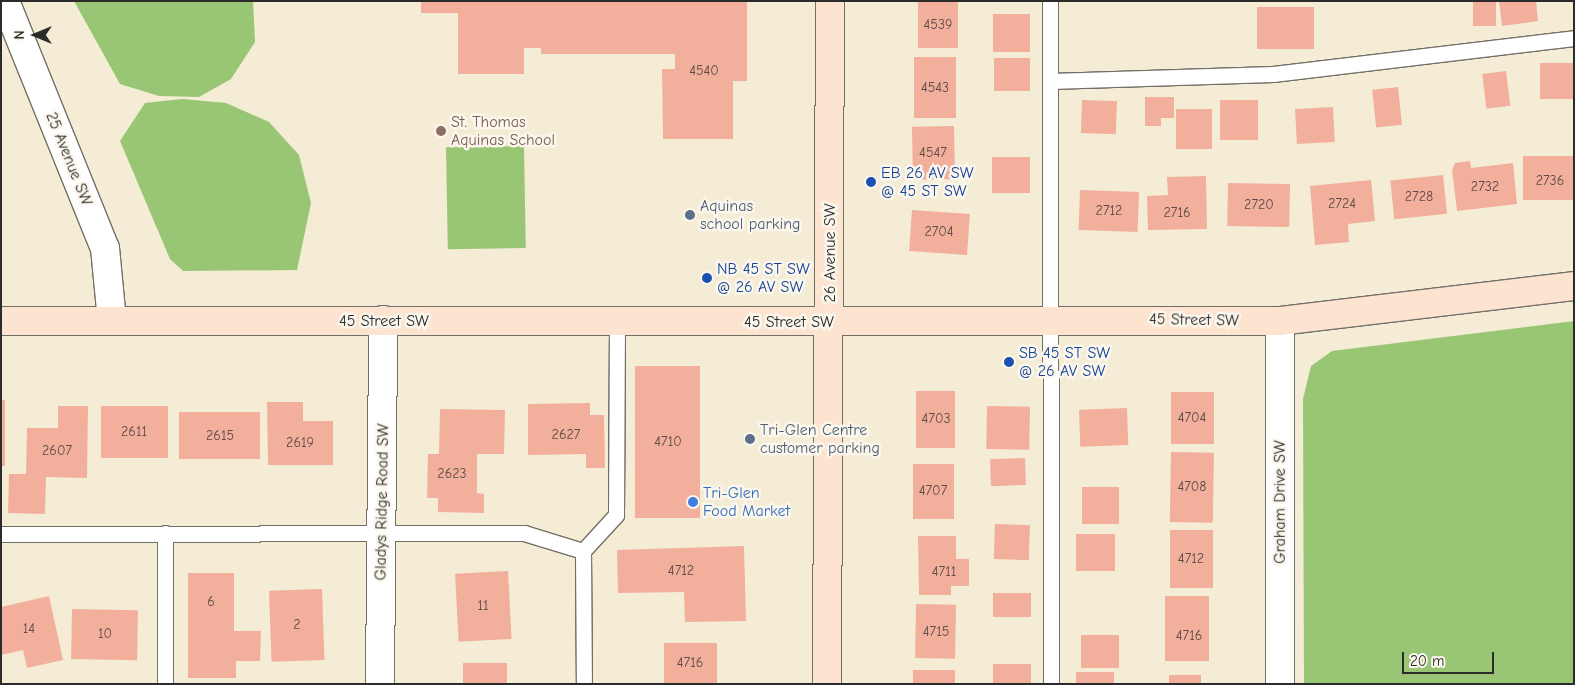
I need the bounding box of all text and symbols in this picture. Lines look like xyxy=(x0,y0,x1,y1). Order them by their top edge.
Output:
north arrow xyxy=(10,10,60,60)
house number: 4539 xyxy=(924,17,952,33)
text: N xyxy=(11,30,28,40)
house number: 4540 xyxy=(689,63,719,79)
house number: 4543 xyxy=(921,80,949,96)
street label: 25 Avenue SW xyxy=(42,109,96,209)
place label: St. Thomas Aquinas School xyxy=(451,112,555,150)
marker: St. Thomas Aquinas School xyxy=(435,125,447,137)
house number: 4547 xyxy=(919,145,947,161)
place label: EB 26 AV SW @ 45 ST SW xyxy=(881,163,974,201)
house number: 2736 xyxy=(1536,173,1564,189)
marker: EB 26 AV SW @ 45 ST SW xyxy=(865,176,877,188)
house number: 2732 xyxy=(1471,179,1499,195)
house number: 2728 xyxy=(1405,189,1433,205)
place label: Aquinas school parking xyxy=(700,196,800,234)
house number: 2724 xyxy=(1328,196,1356,212)
house number: 2720 xyxy=(1244,197,1274,213)
street label: 26 Avenue SW xyxy=(820,203,840,303)
house number: 2712 xyxy=(1096,203,1122,219)
house number: 2716 xyxy=(1163,205,1191,221)
marker: Aquinas school parking xyxy=(684,209,696,221)
house number: 2704 xyxy=(924,224,954,240)
place label: NB 45 ST SW @ 26 AV SW xyxy=(717,259,810,297)
marker: NB 45 ST SW @ 26 AV SW xyxy=(701,272,713,284)
street label: 45 Street SW xyxy=(1149,310,1239,330)
street label: 45 Street SW xyxy=(339,311,429,331)
street label: 45 Street SW xyxy=(744,312,834,332)
place label: SB 45 ST SW @ 26 AV SW xyxy=(1019,343,1110,381)
marker: SB 45 ST SW @ 26 AV SW xyxy=(1003,356,1015,368)
house number: 4704 xyxy=(1178,410,1206,426)
house number: 4703 xyxy=(921,411,951,427)
place label: Tri-Glen Centre customer parking xyxy=(760,420,880,458)
street label: Gladys Ridge Road SW xyxy=(371,423,393,581)
house number: 2611 xyxy=(121,424,147,440)
house number: 2627 xyxy=(552,427,580,443)
house number: 2615 xyxy=(206,428,234,444)
marker: Tri-Glen Centre customer parking xyxy=(744,433,756,445)
house number: 4710 xyxy=(654,434,682,450)
house number: 2619 xyxy=(286,435,314,451)
street label: Graham Drive SW xyxy=(1270,440,1290,564)
house number: 2607 xyxy=(42,443,72,459)
house number: 2623 xyxy=(437,466,467,482)
house number: 4708 xyxy=(1177,479,1207,495)
place label: Tri-Glen Food Market xyxy=(703,483,790,521)
house number: 4707 xyxy=(919,483,947,499)
marker: Tri-Glen Food Market xyxy=(687,496,699,508)
house number: 4712 xyxy=(1178,551,1204,567)
house number: 4712 xyxy=(668,563,694,579)
house number: 4711 xyxy=(932,564,956,580)
house number: 6 xyxy=(207,594,215,610)
house number: 11 xyxy=(477,598,489,614)
house number: 2 xyxy=(293,617,301,633)
house number: 14 xyxy=(23,621,35,637)
house number: 4715 xyxy=(923,624,949,640)
house number: 10 xyxy=(98,626,112,642)
house number: 4716 xyxy=(1176,628,1202,644)
scale bar xyxy=(1405,642,1498,674)
text: 20 m xyxy=(1410,652,1444,670)
house number: 4716 xyxy=(677,655,703,671)

